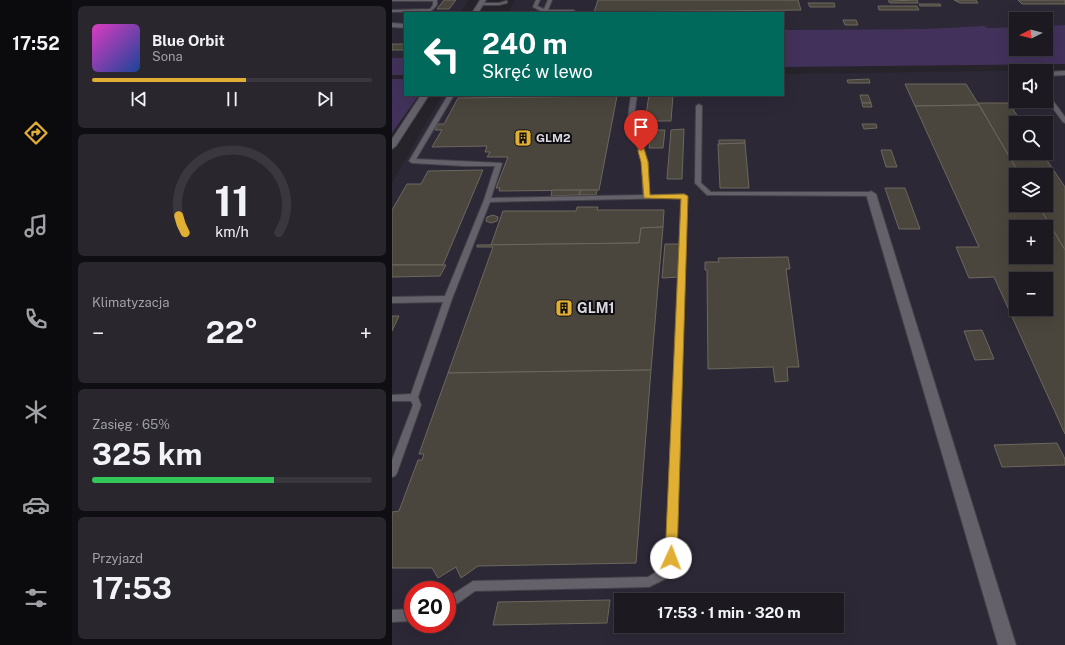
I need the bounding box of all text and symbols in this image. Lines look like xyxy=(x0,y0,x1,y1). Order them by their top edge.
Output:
north arrow xyxy=(1009,12,1053,56)
map controls xyxy=(1009,12,1053,316)
text: 240 m xyxy=(482,27,568,60)
icon: left xyxy=(416,28,468,80)
text: Blue Orbit xyxy=(152,32,225,49)
text: 17:52 xyxy=(12,33,60,54)
text: Sona xyxy=(152,49,183,64)
text: Skręć w lewo xyxy=(482,61,593,82)
button: sound xyxy=(1009,64,1053,108)
icon: previous xyxy=(128,88,150,110)
icon: pause xyxy=(221,88,243,110)
icon: next xyxy=(314,88,336,110)
pin xyxy=(624,110,658,151)
icon: arrive xyxy=(630,116,652,138)
button: search xyxy=(1009,116,1053,160)
icon: directions xyxy=(22,119,50,147)
building icon: GLM2 xyxy=(513,128,533,148)
place label: GLM2 xyxy=(536,131,571,145)
button: layers xyxy=(1009,168,1053,212)
text: 11 xyxy=(214,175,250,224)
icon: music xyxy=(22,212,50,240)
button: + xyxy=(1009,220,1053,264)
text: km/h xyxy=(215,222,249,239)
button: − xyxy=(1009,272,1053,316)
text: Klimatyzacja xyxy=(92,295,169,310)
building icon: GLM1 xyxy=(554,298,574,318)
place label: GLM1 xyxy=(577,300,615,316)
icon: phone xyxy=(22,305,50,333)
text: 22° xyxy=(206,314,258,350)
text: − xyxy=(92,320,104,346)
text: + xyxy=(360,320,372,346)
icon: climate xyxy=(22,398,50,426)
text: Zasięg · 65% xyxy=(92,417,170,432)
text: 325 km xyxy=(92,436,202,472)
icon: car xyxy=(22,491,50,519)
position arrow xyxy=(650,537,692,579)
text: Przyjazd xyxy=(92,551,143,566)
text: 17:53 xyxy=(92,570,172,606)
speed limit sign: 20 xyxy=(404,581,456,633)
icon: filters xyxy=(22,584,50,612)
text: 17:53 · 1 min · 320 m xyxy=(657,604,801,621)

